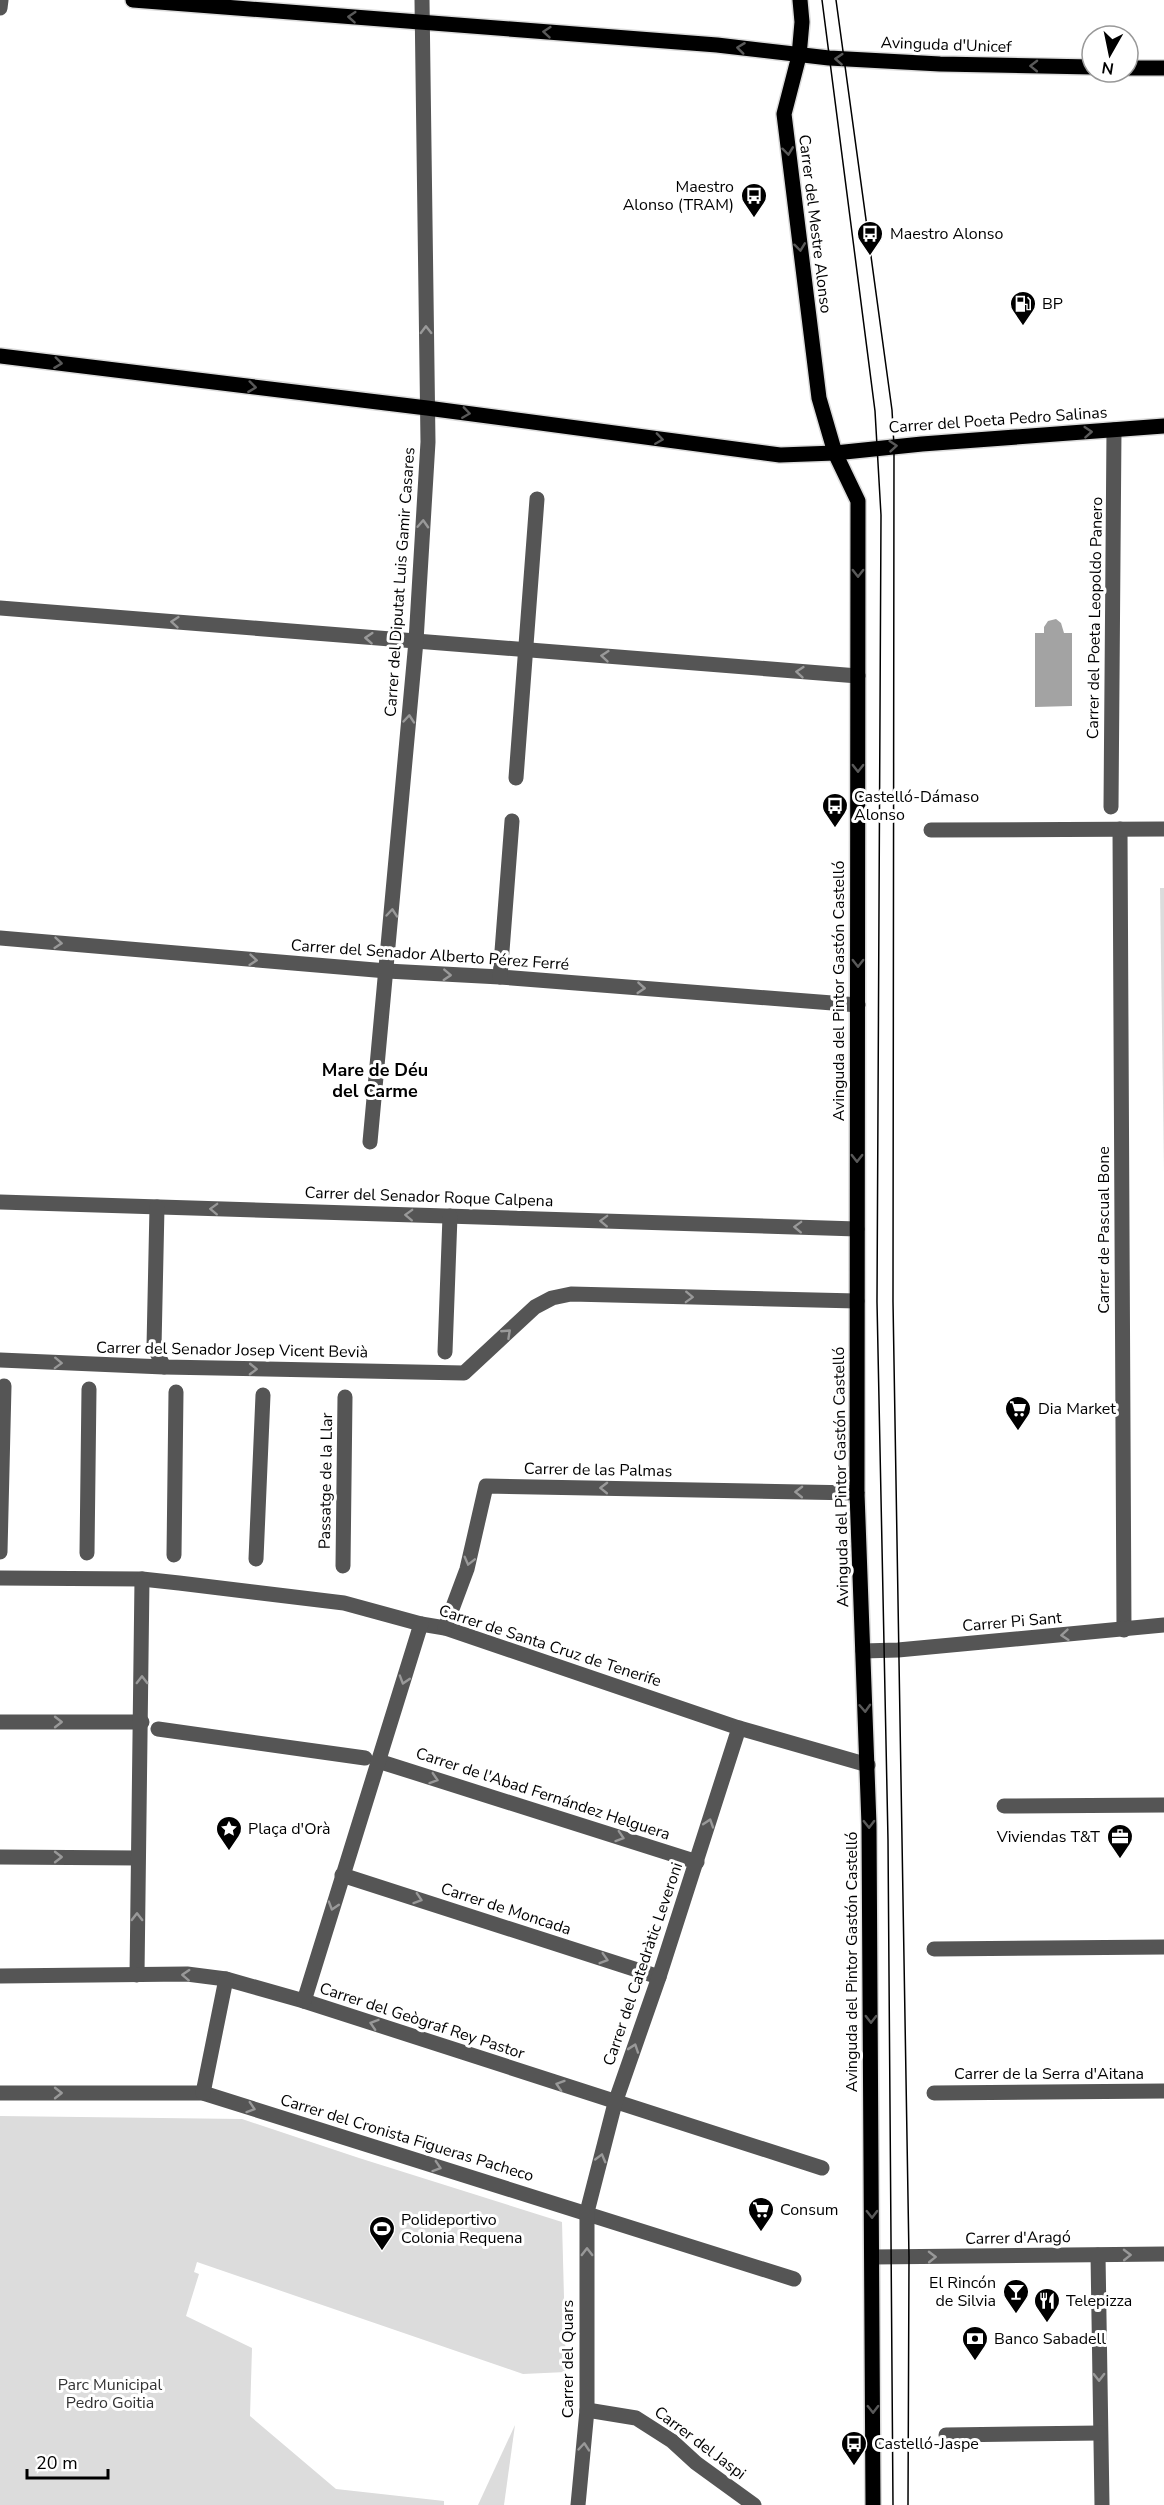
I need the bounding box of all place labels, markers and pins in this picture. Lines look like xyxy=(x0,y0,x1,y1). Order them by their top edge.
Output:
place label: Maestro Alonso (TRAM) xyxy=(623,176,734,216)
bus stop icon: Maestro Alonso (TRAM) xyxy=(739,181,769,219)
bus stop icon: Maestro Alonso xyxy=(855,219,885,257)
place label: Maestro Alonso xyxy=(890,223,1004,245)
fuel station icon: BP xyxy=(1008,289,1038,327)
place label: BP xyxy=(1042,293,1063,315)
place label: Castelló-Dámaso Alonso xyxy=(854,786,979,826)
bus stop icon: Castelló-Dámaso Alonso xyxy=(820,791,850,829)
supermarket icon: Dia Market xyxy=(1003,1394,1033,1432)
place label: Dia Market xyxy=(1038,1398,1116,1420)
place icon: Plaça d'Orà xyxy=(214,1814,244,1852)
place label: Plaça d'Orà xyxy=(248,1818,331,1840)
office icon: Viviendas T&T xyxy=(1105,1822,1135,1860)
place label: Viviendas T&T xyxy=(996,1826,1100,1848)
supermarket icon: Consum xyxy=(746,2195,776,2233)
place label: Consum xyxy=(780,2199,839,2221)
place label: Polideportivo Colonia Requena xyxy=(401,2209,522,2249)
sports icon: Polideportivo Colonia Requena xyxy=(367,2214,397,2252)
place label: El Rincón de Silvia xyxy=(929,2272,996,2312)
bar icon: El Rincón de Silvia xyxy=(1001,2277,1031,2315)
restaurant icon: Telepizza xyxy=(1032,2286,1062,2324)
place label: Telepizza xyxy=(1066,2290,1132,2312)
bank icon: Banco Sabadell xyxy=(960,2324,990,2362)
place label: Banco Sabadell xyxy=(994,2328,1106,2350)
bus stop icon: Castelló-Jaspe xyxy=(839,2429,869,2467)
place label: Castelló-Jaspe xyxy=(874,2433,979,2455)

